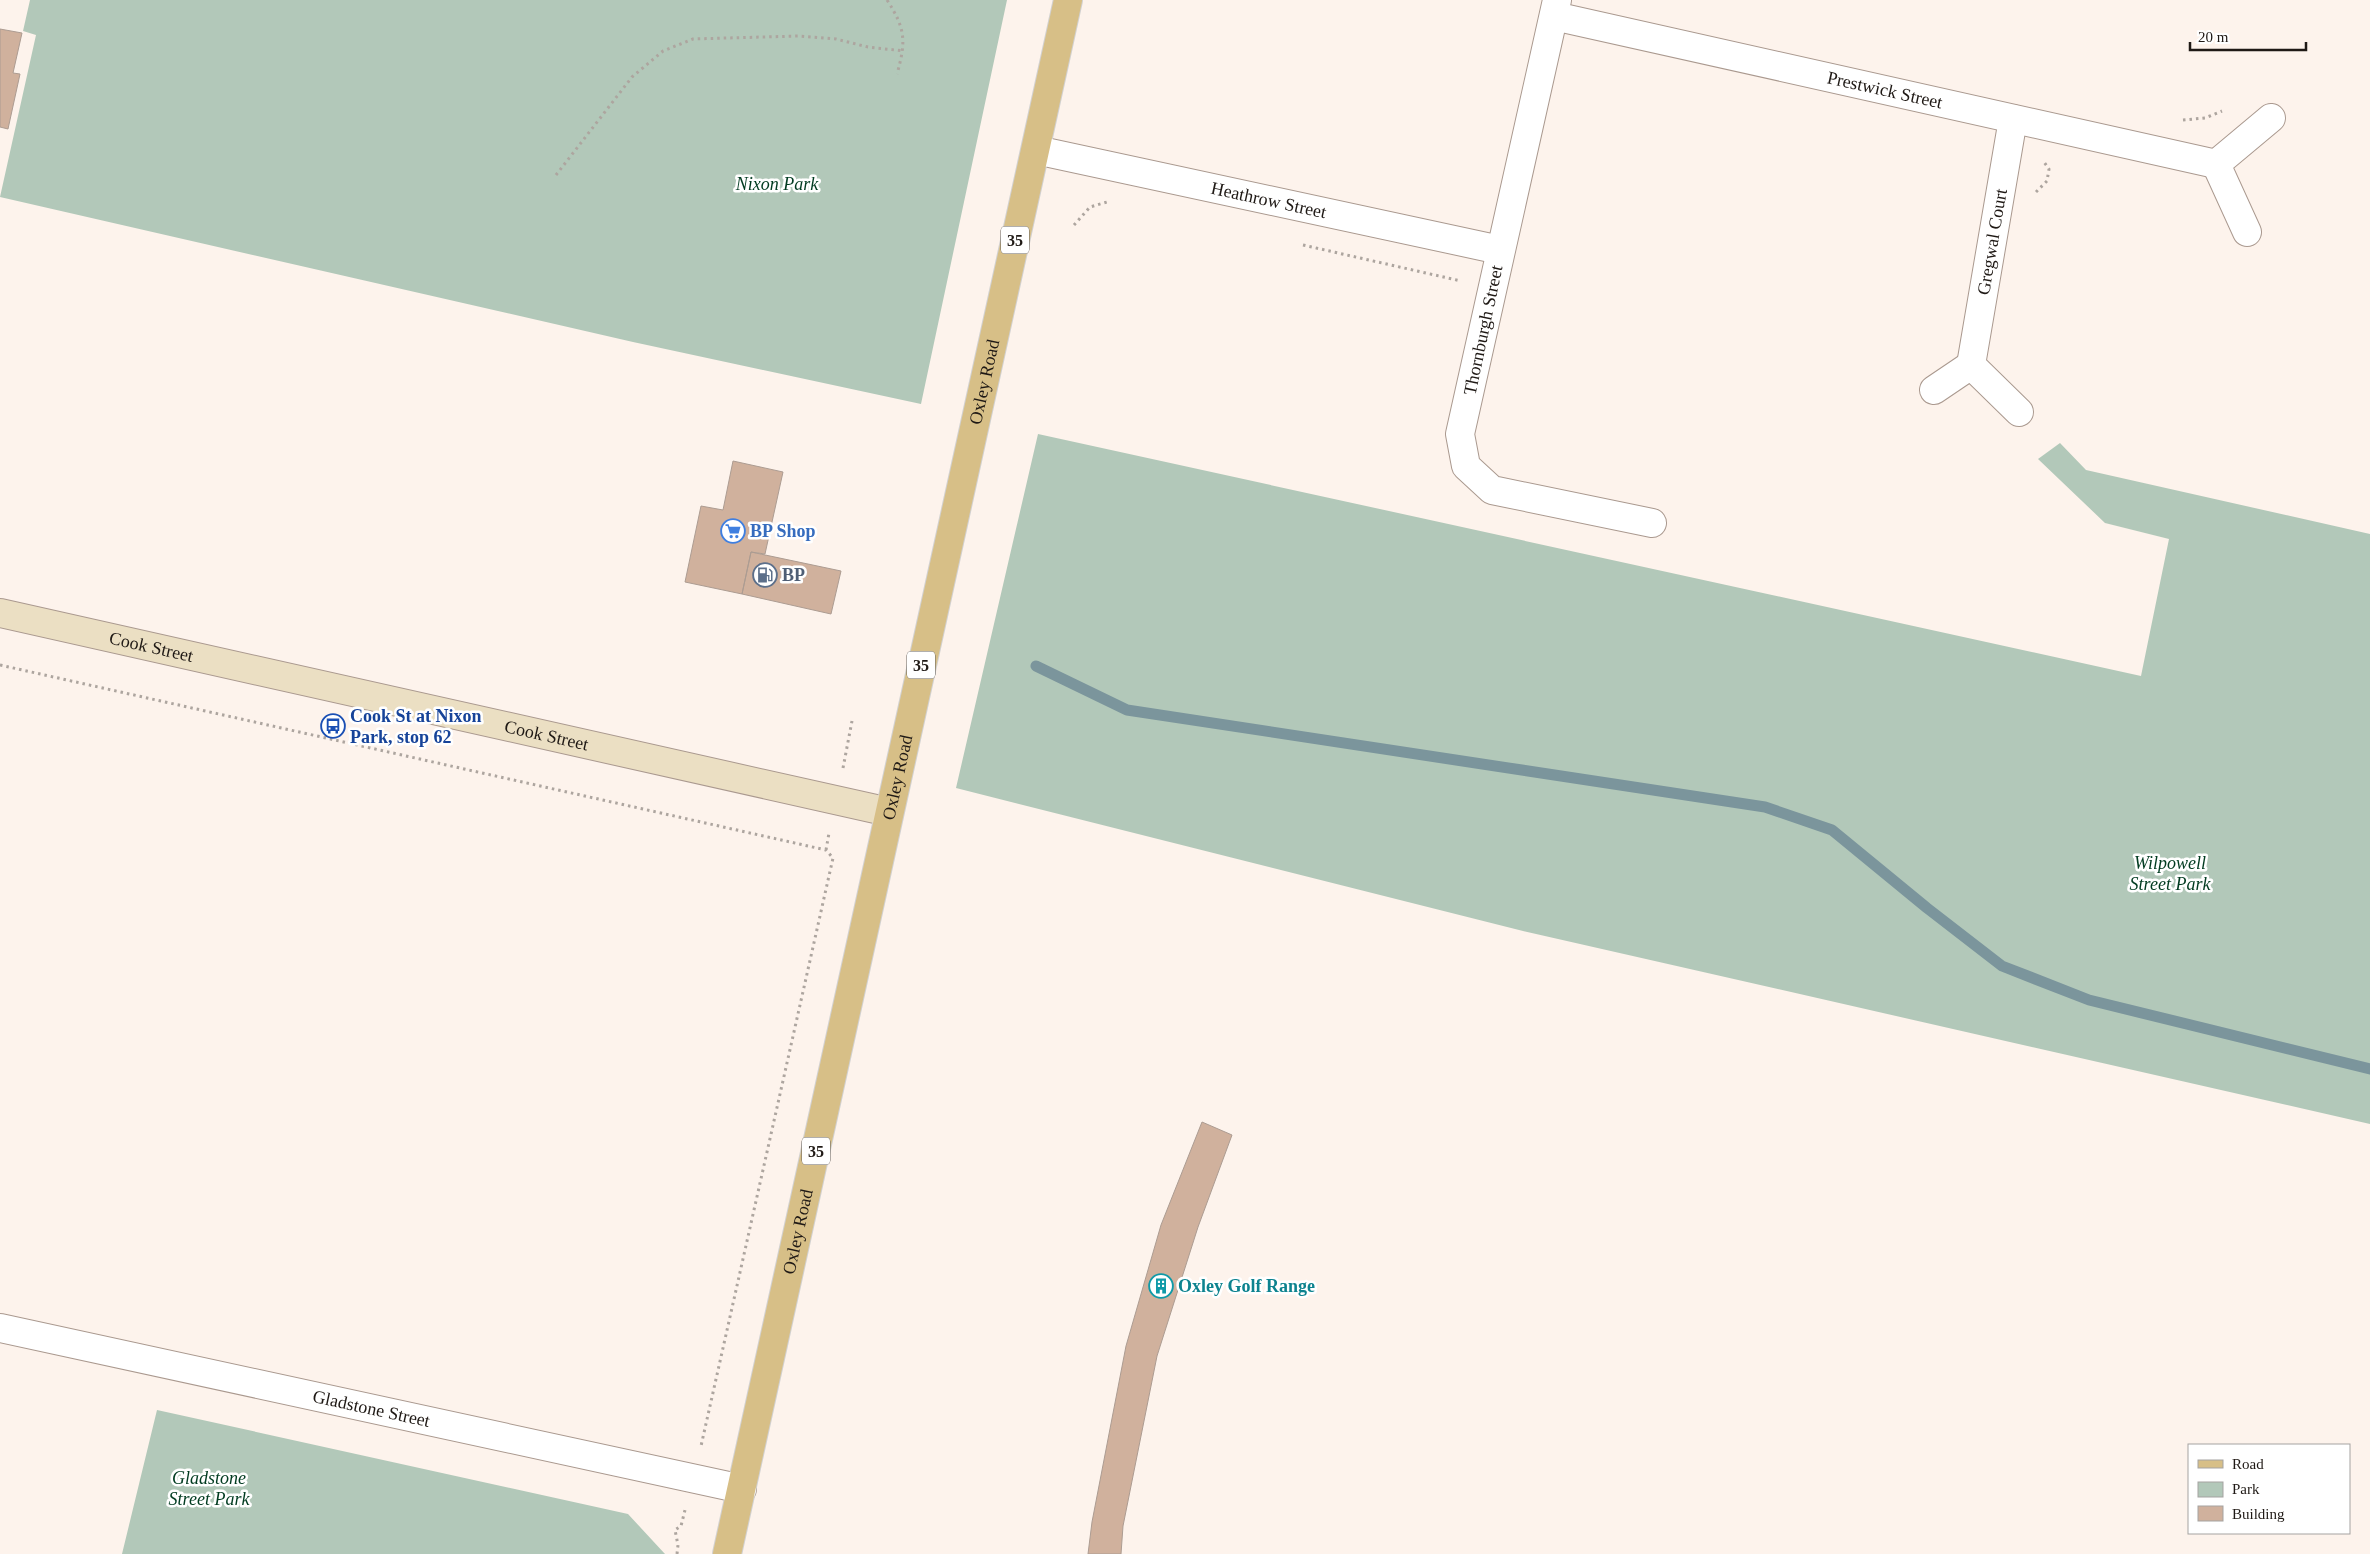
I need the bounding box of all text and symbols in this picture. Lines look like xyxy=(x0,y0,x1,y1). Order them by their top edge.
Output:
scale bar xyxy=(2190,20,2306,52)
text: 20 m xyxy=(2198,29,2229,45)
street label: Prestwick Street xyxy=(1825,67,1944,113)
park label: Nixon Park xyxy=(735,174,819,194)
street label: Heathrow Street xyxy=(1209,178,1328,222)
street label: Gregwal Court xyxy=(1973,187,2011,296)
road number: 35 xyxy=(1001,226,1029,254)
street label: Thornburgh Street xyxy=(1459,263,1507,397)
street label: Oxley Road xyxy=(965,337,1003,426)
supermarket icon: BP Shop xyxy=(720,518,746,544)
place label: BP Shop xyxy=(750,521,816,541)
fuel station icon: BP xyxy=(752,562,778,588)
place label: BP xyxy=(782,565,805,585)
street label: Cook Street xyxy=(107,628,195,666)
road number: 35 xyxy=(907,652,935,678)
place label: Cook St at Nixon Park, stop 62 xyxy=(350,706,482,747)
bus stop icon: Cook St at Nixon Park, stop 62 xyxy=(320,713,346,739)
street label: Cook Street xyxy=(503,716,590,754)
street label: Oxley Road xyxy=(878,733,916,822)
park label: Wilpowell Street Park xyxy=(2130,853,2211,894)
road number: 35 xyxy=(802,1138,830,1164)
street label: Oxley Road xyxy=(779,1187,817,1276)
building icon: Oxley Golf Range xyxy=(1148,1273,1174,1299)
place label: Oxley Golf Range xyxy=(1178,1276,1315,1296)
street label: Gladstone Street xyxy=(311,1386,432,1431)
legend xyxy=(2188,1444,2350,1534)
text: Road xyxy=(2232,1456,2264,1472)
park label: Gladstone Street Park xyxy=(169,1468,250,1509)
text: Park xyxy=(2232,1481,2260,1497)
text: Building xyxy=(2232,1506,2285,1522)

